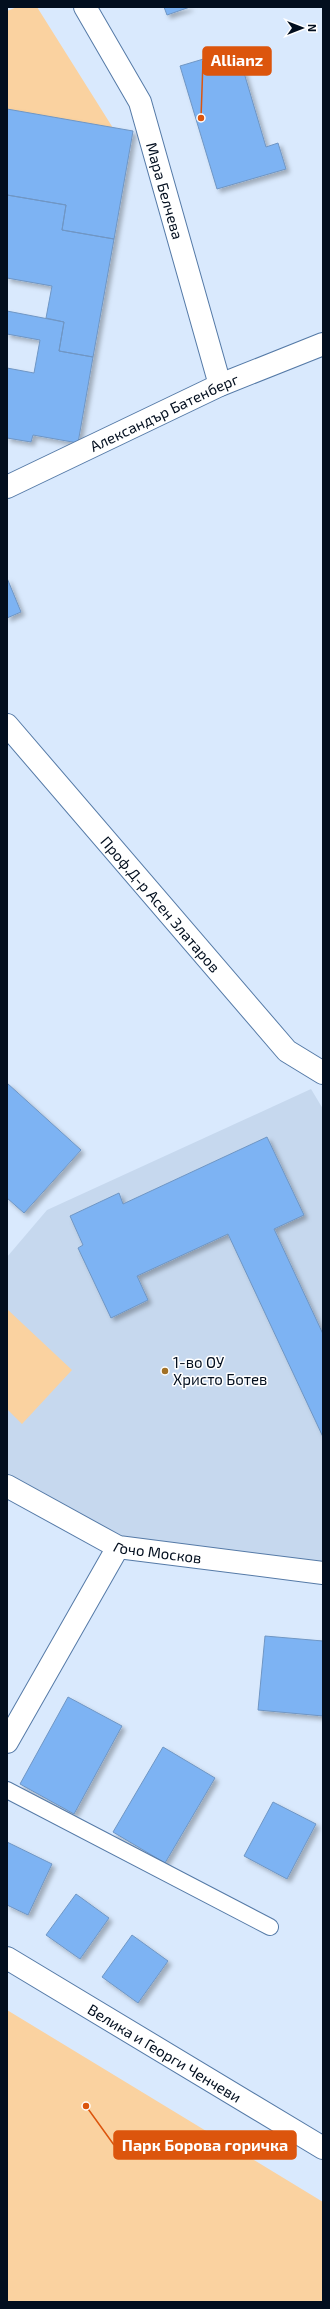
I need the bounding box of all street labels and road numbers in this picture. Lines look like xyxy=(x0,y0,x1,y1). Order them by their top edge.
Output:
street label: Мара Белчева xyxy=(143,140,187,241)
street label: Александър Батенберг xyxy=(87,370,241,455)
street label: Проф.Д-р Асен Златаров xyxy=(97,832,224,976)
street label: Гочо Москов xyxy=(110,1537,203,1567)
street label: Велика и Георги Ченчеви xyxy=(85,2000,245,2106)

